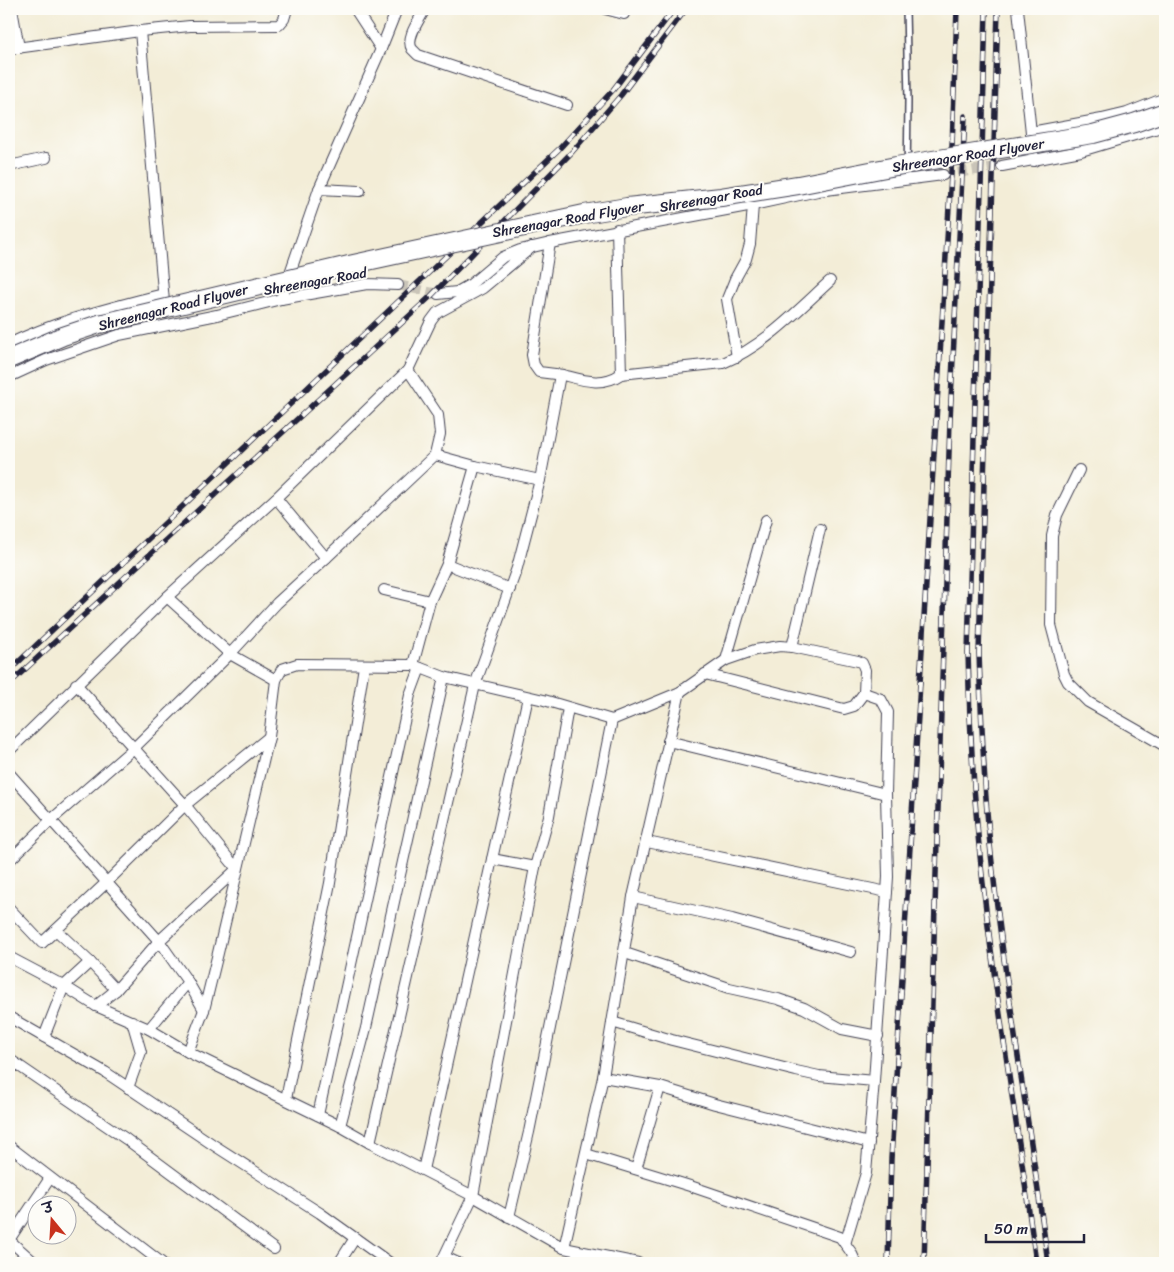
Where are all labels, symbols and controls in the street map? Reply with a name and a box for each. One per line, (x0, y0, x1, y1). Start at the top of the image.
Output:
street label: Shreenagar Road Flyover (890, 131, 1047, 180)
street label: Shreenagar Road (658, 177, 766, 220)
street label: Shreenagar Road Flyover (490, 194, 647, 245)
street label: Shreenagar Road (262, 260, 370, 303)
street label: Shreenagar Road Flyover (96, 276, 252, 338)
north arrow (28, 1194, 78, 1244)
text: उ (38, 1194, 58, 1222)
scale bar (986, 1212, 1084, 1244)
text: 50 m (994, 1216, 1029, 1242)

